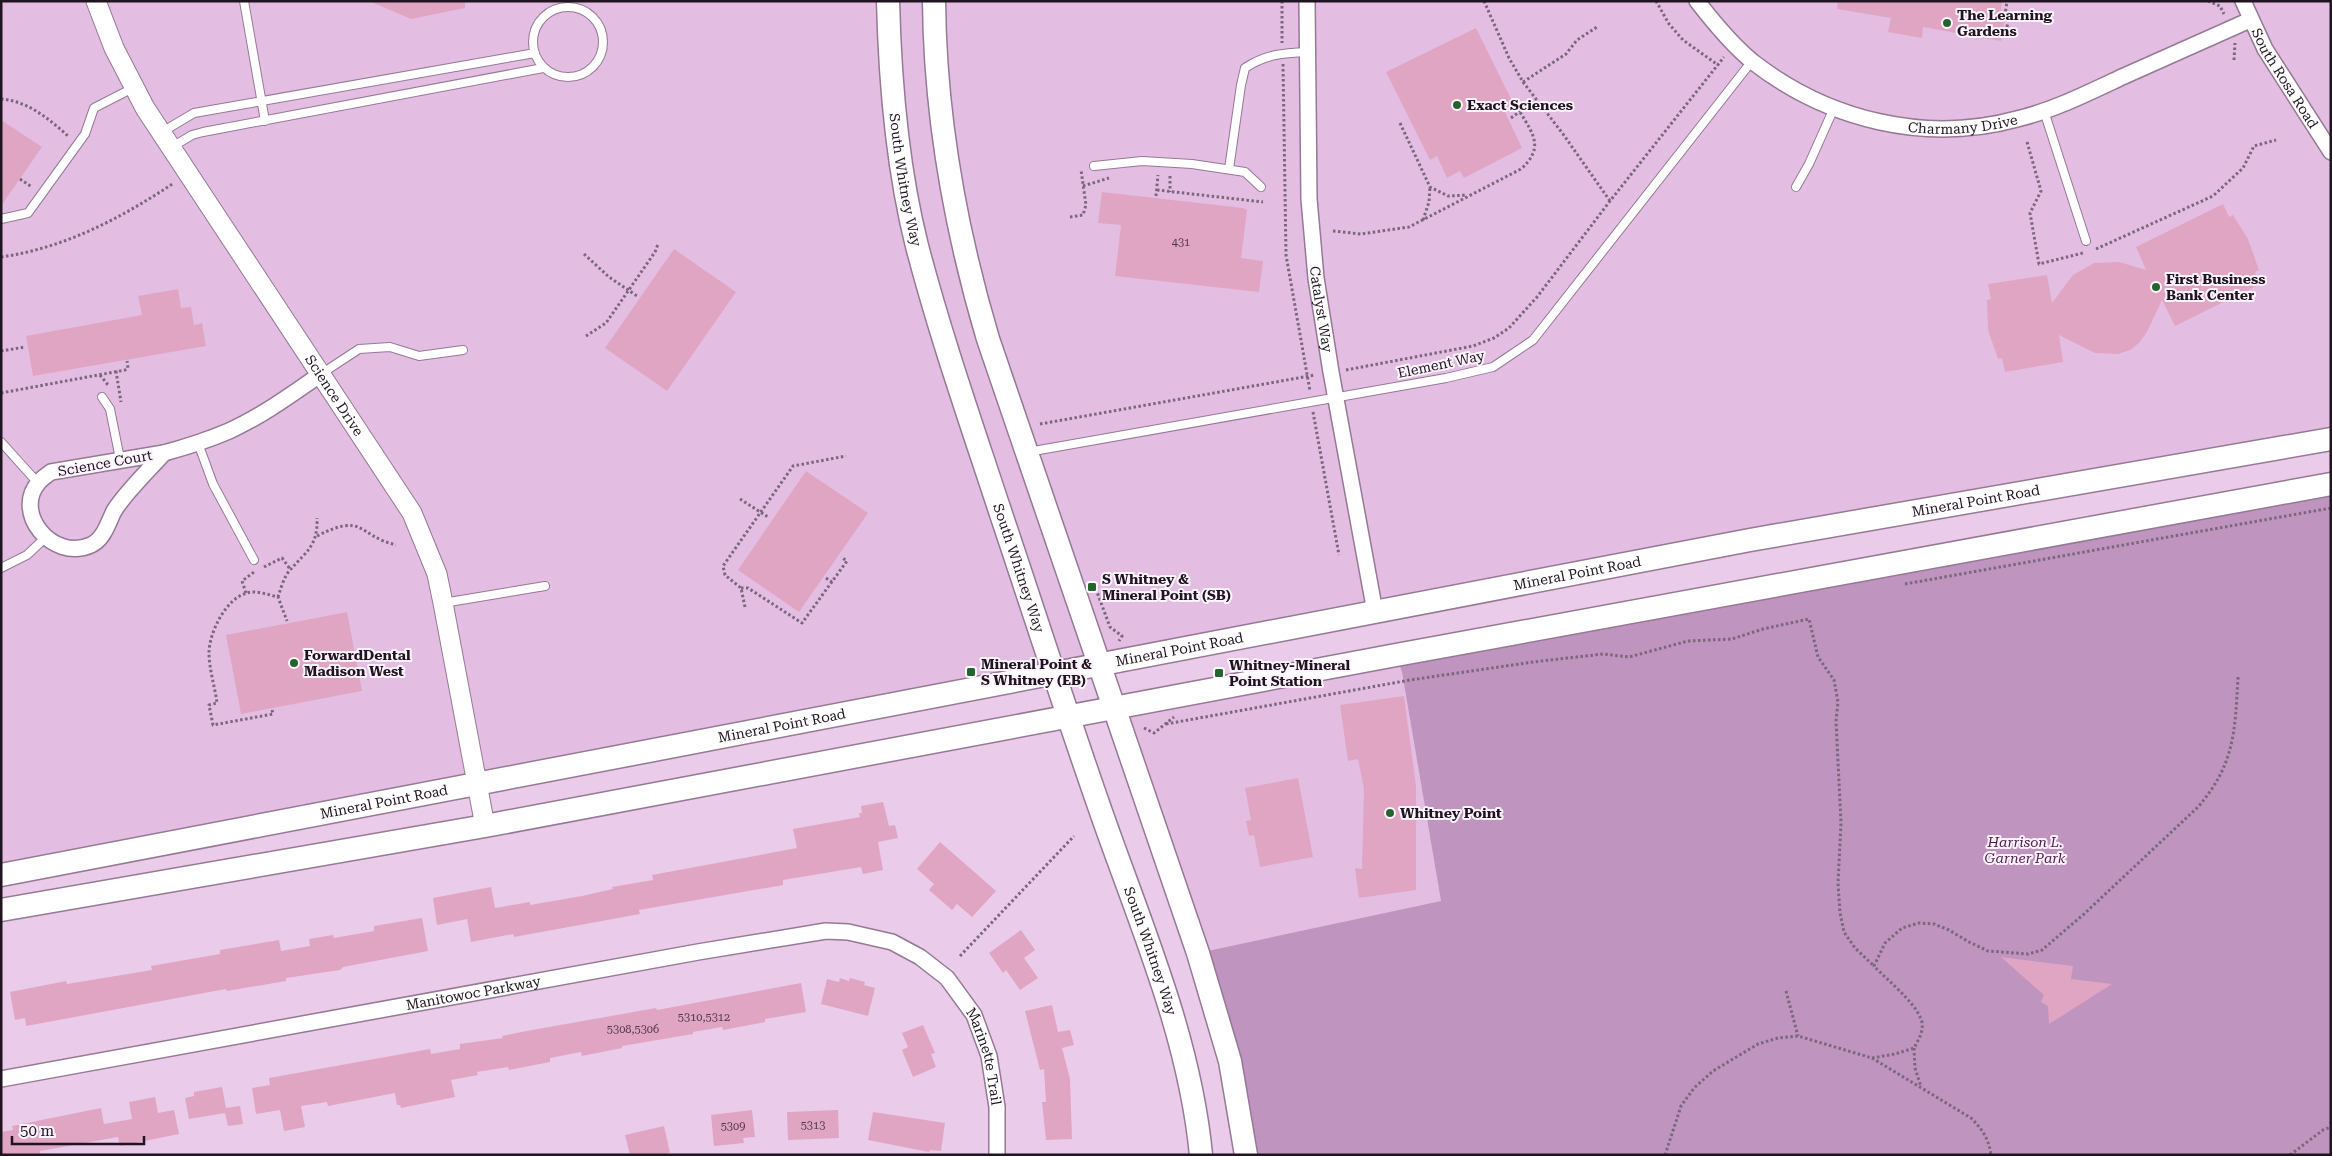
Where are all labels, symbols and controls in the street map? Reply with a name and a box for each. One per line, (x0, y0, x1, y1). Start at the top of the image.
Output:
place label: The Learning Gardens (1957, 7, 2053, 39)
marker: The Learning Gardens (1941, 17, 1953, 29)
street label: South Rosa Road (2249, 26, 2322, 131)
place label: Exact Sciences (1467, 97, 1573, 113)
marker: Exact Sciences (1451, 99, 1463, 111)
street label: Charmany Drive (1907, 111, 2019, 137)
street label: South Whitney Way (887, 113, 925, 249)
house number: 431 (1172, 236, 1190, 249)
street label: Catalyst Way (1307, 265, 1336, 354)
place label: First Business Bank Center (2166, 271, 2265, 303)
marker: First Business Bank Center (2150, 281, 2162, 293)
street label: Element Way (1396, 347, 1487, 381)
street label: Science Drive (302, 352, 367, 439)
street label: Science Court (57, 447, 153, 479)
street label: Mineral Point Road (1911, 482, 2041, 520)
street label: South Whitney Way (990, 501, 1048, 635)
street label: Mineral Point Road (1512, 553, 1643, 593)
place label: S Whitney & Mineral Point (SB) (1102, 571, 1231, 603)
marker: S Whitney & Mineral Point (SB) (1086, 581, 1098, 593)
street label: Mineral Point Road (1114, 629, 1245, 669)
place label: ForwardDental Madison West (304, 647, 411, 679)
place label: Mineral Point & S Whitney (EB) (981, 656, 1092, 688)
marker: ForwardDental Madison West (288, 657, 300, 669)
place label: Whitney-Mineral Point Station (1229, 657, 1351, 689)
marker: Mineral Point & S Whitney (EB) (965, 666, 977, 678)
marker: Whitney-Mineral Point Station (1213, 667, 1225, 679)
street label: Mineral Point Road (717, 705, 847, 745)
street label: Mineral Point Road (319, 782, 449, 822)
place label: Whitney Point (1400, 805, 1502, 821)
marker: Whitney Point (1384, 807, 1396, 819)
park label: Harrison L. Garner Park (1985, 834, 2066, 866)
street label: South Whitney Way (1121, 885, 1180, 1018)
street label: Manitowoc Parkway (405, 973, 543, 1013)
street label: Marinette Trail (963, 1004, 1005, 1107)
house number: 5310,5312 (678, 1011, 730, 1024)
house number: 5308,5306 (607, 1023, 659, 1036)
scale bar (12, 1114, 145, 1146)
house number: 5313 (801, 1119, 825, 1132)
house number: 5309 (721, 1120, 745, 1133)
text: 50 m (20, 1122, 55, 1140)

